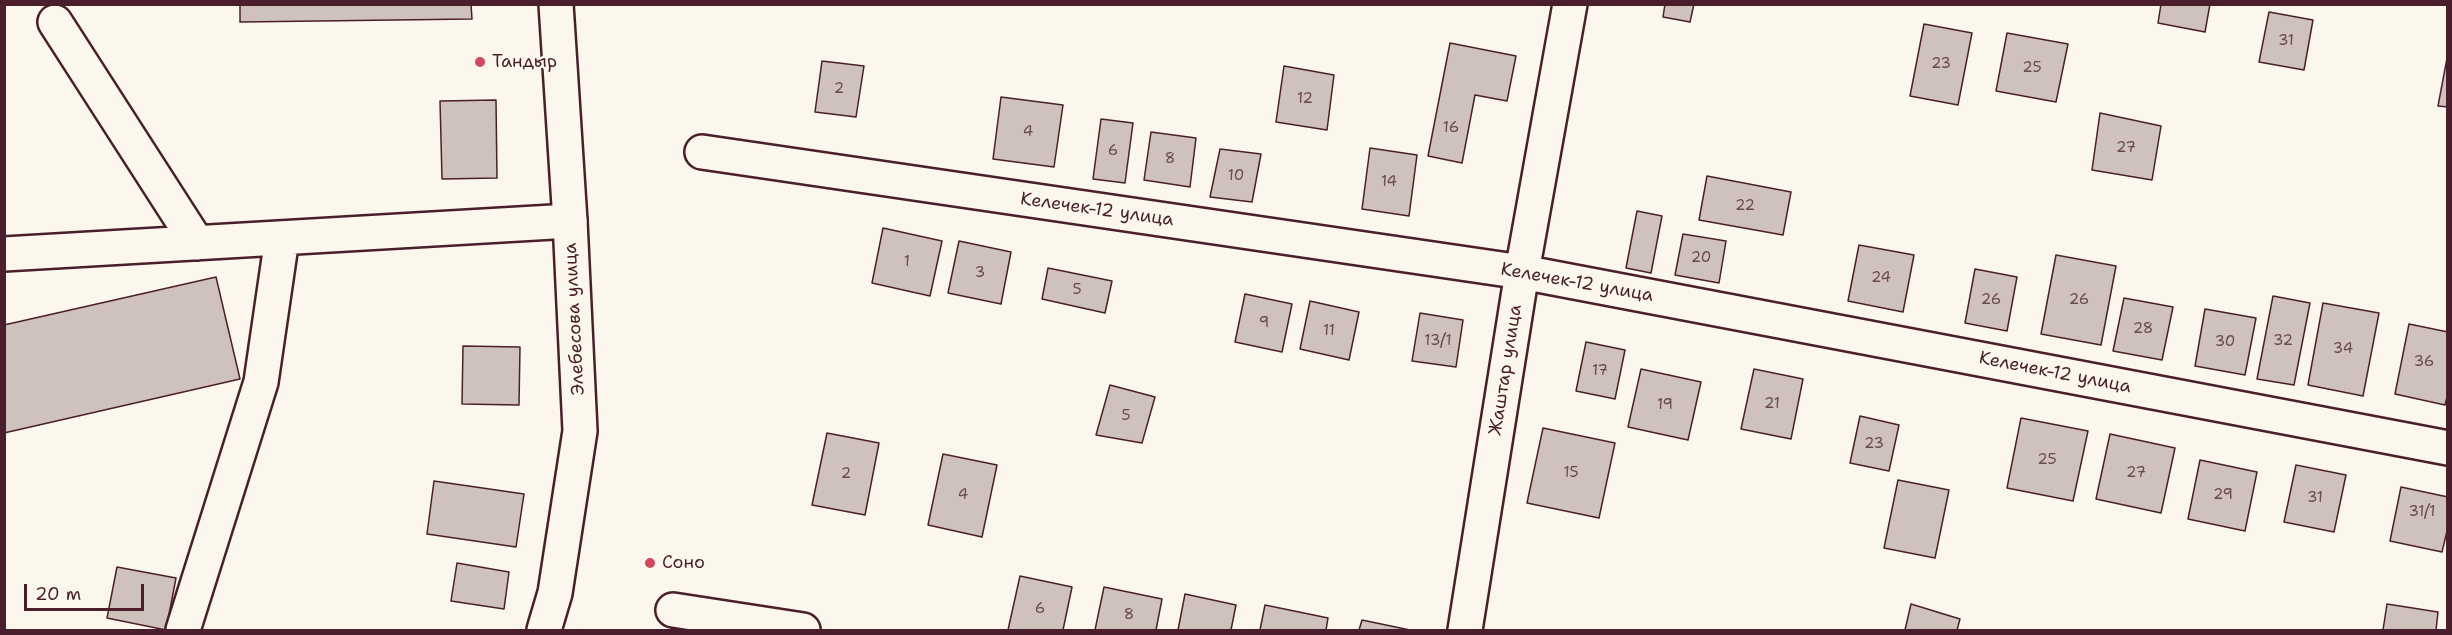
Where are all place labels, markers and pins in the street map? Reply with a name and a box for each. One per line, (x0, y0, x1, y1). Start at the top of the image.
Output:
place label: Тандыр (492, 51, 557, 73)
marker: Тандыр (473, 55, 487, 69)
place label: Соно (662, 552, 705, 574)
marker: Соно (643, 556, 657, 570)

